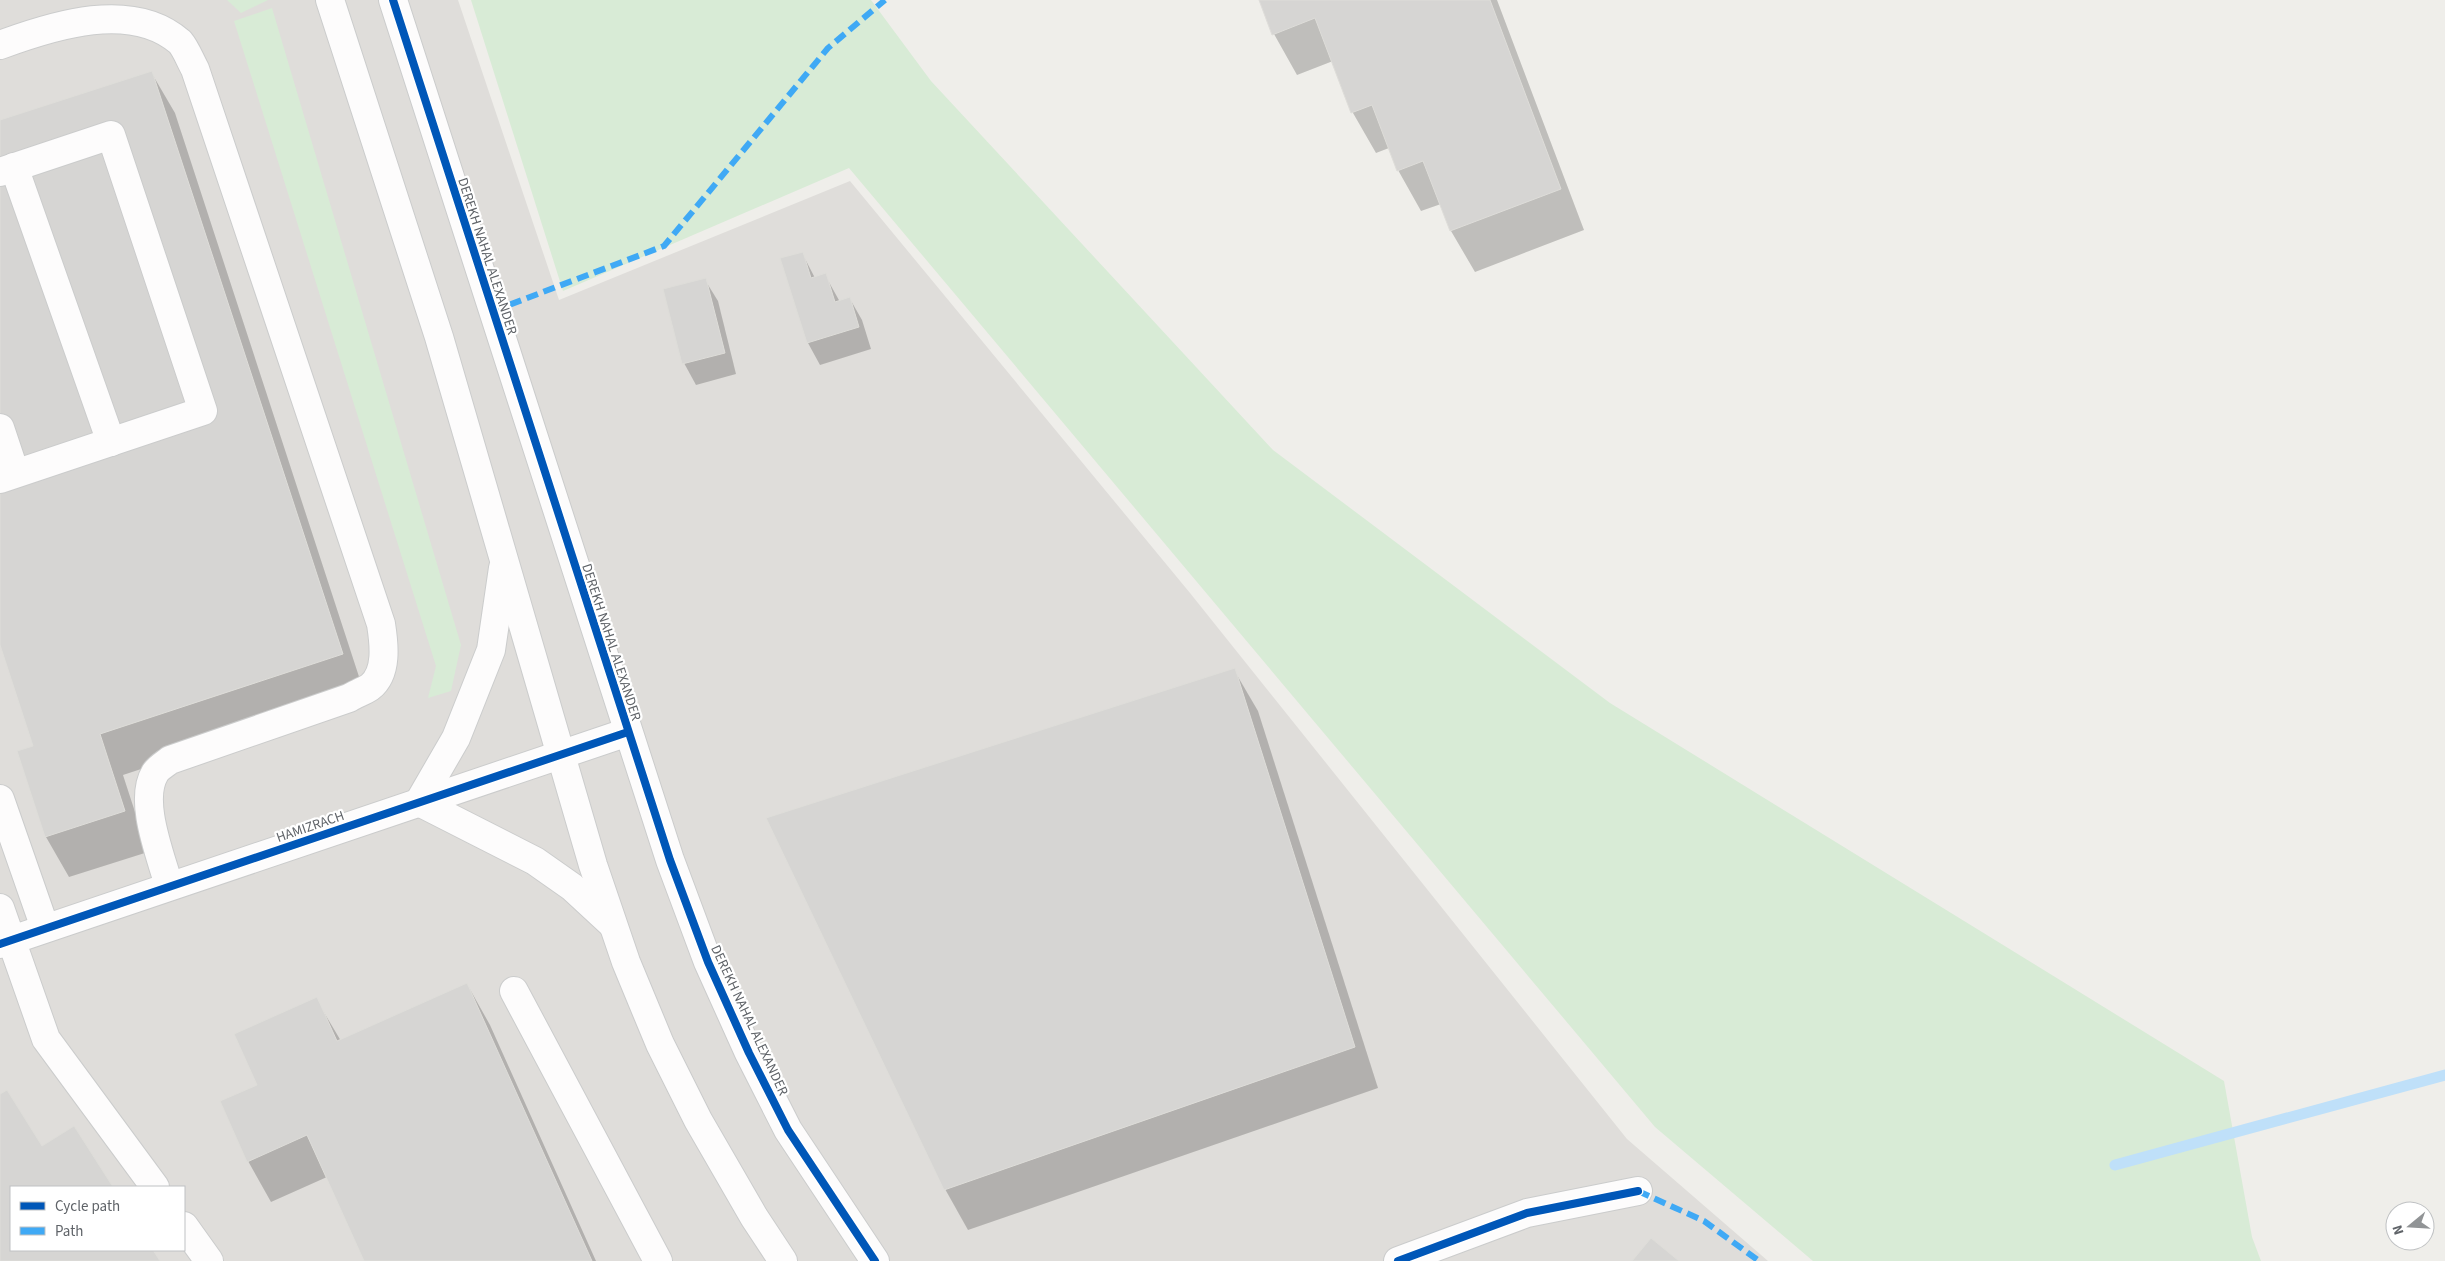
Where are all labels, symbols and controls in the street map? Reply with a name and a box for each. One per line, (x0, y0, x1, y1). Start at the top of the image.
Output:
street label: DEREKH NAHAL ALEXANDER (452, 175, 522, 337)
street label: DEREKH NAHAL ALEXANDER (576, 561, 646, 723)
street label: HAMIZRACH (274, 806, 347, 848)
street label: DEREKH NAHAL ALEXANDER (705, 942, 793, 1099)
legend (10, 1186, 185, 1251)
text: Cycle path (55, 1196, 120, 1217)
north arrow (2385, 1201, 2435, 1251)
text: Path (55, 1221, 83, 1242)
text: N (2388, 1222, 2410, 1237)

